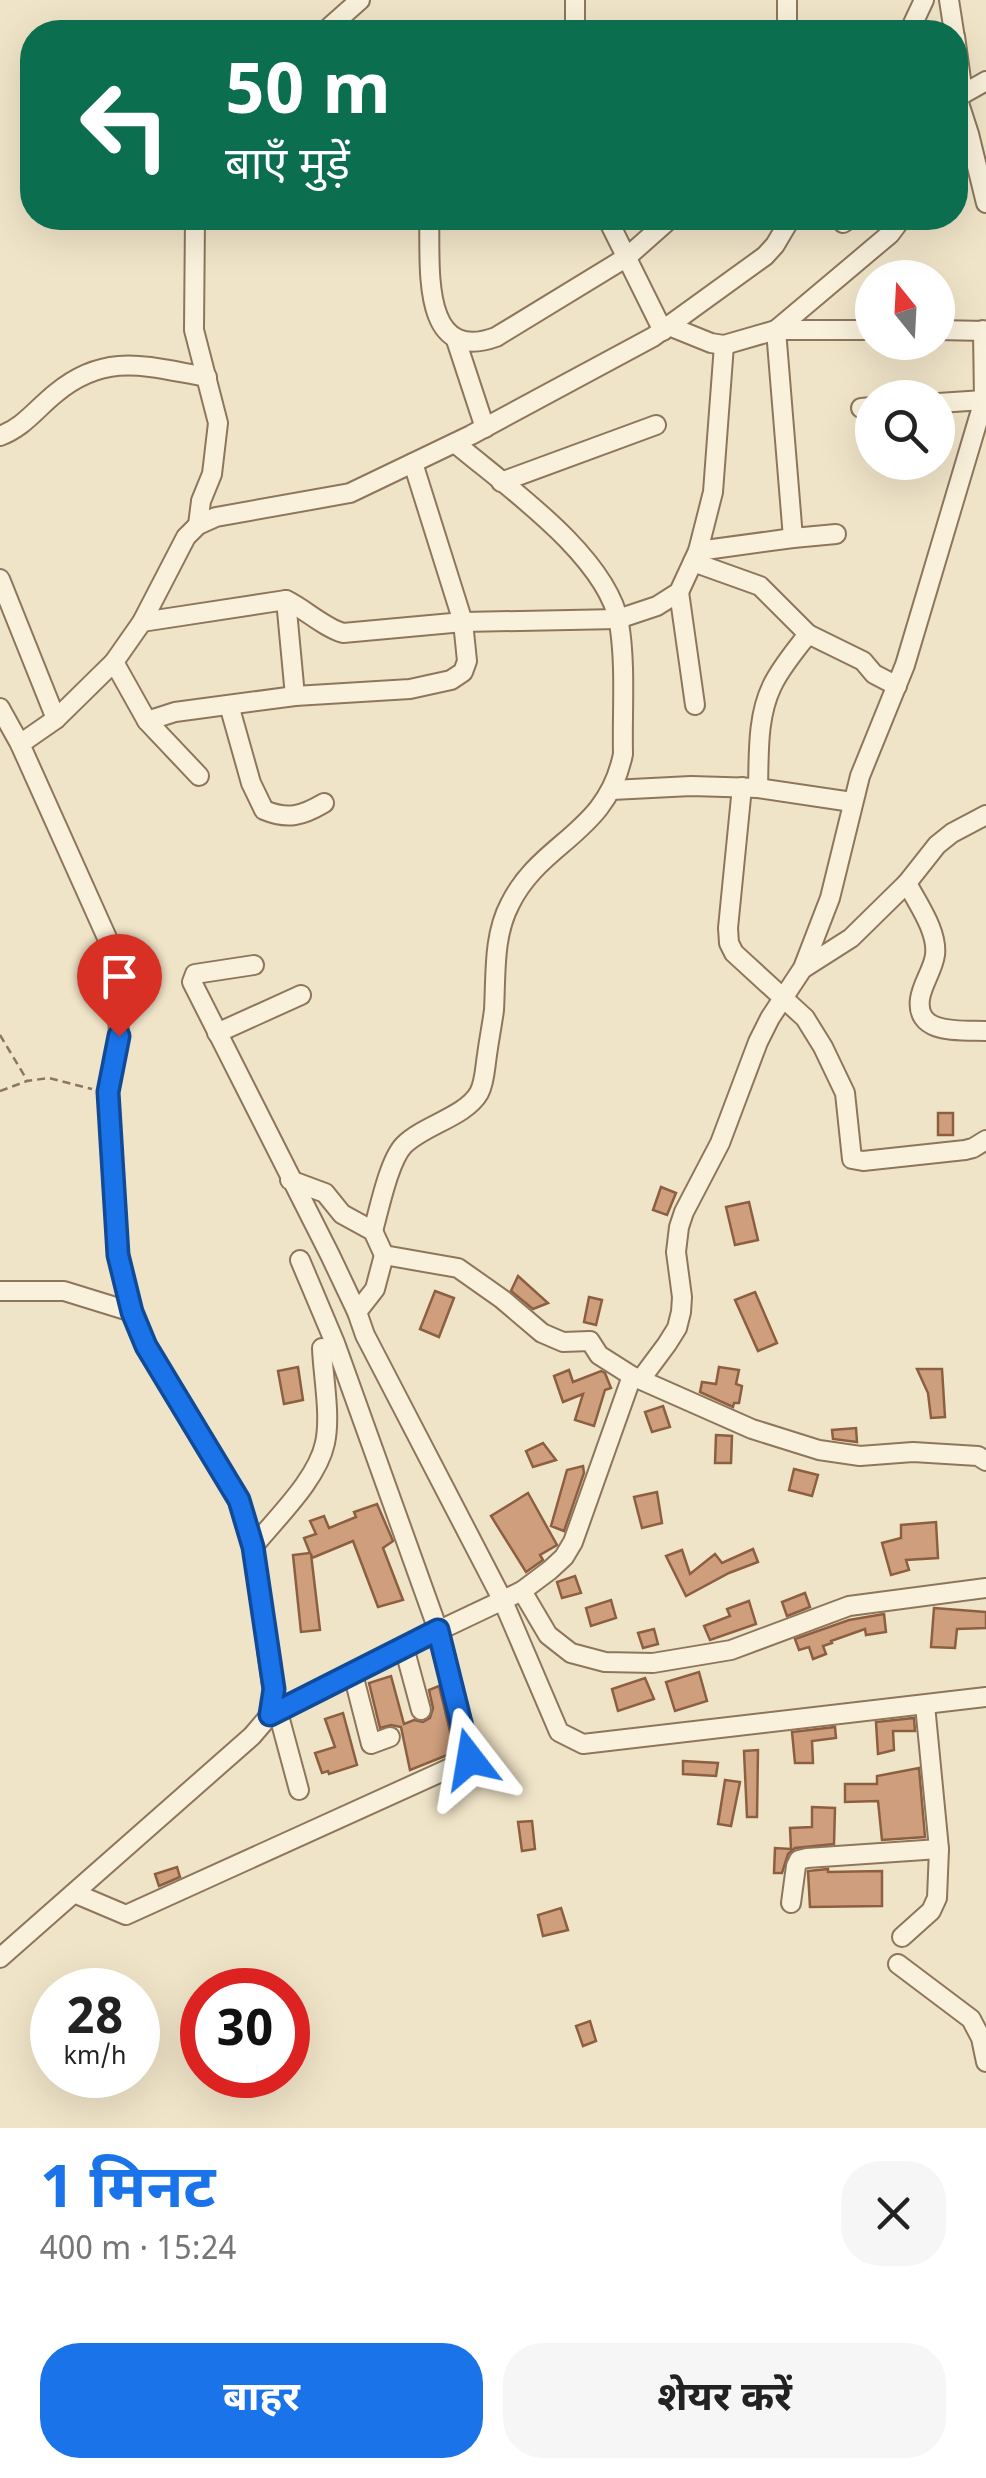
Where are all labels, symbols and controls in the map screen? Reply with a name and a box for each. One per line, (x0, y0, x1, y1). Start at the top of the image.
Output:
text: 50 m (225, 50, 391, 142)
icon: left (60, 60, 190, 190)
text: बाएँ मुड़ें (225, 139, 350, 197)
north arrow (855, 260, 955, 360)
map controls (855, 260, 955, 480)
button: search (855, 380, 955, 480)
pin (77, 934, 162, 1037)
icon: arrive (92, 949, 147, 1004)
position arrow (418, 1707, 522, 1811)
speed limit sign: 30 (180, 1968, 310, 2098)
text: 28 (67, 1988, 123, 2053)
text: km/h (64, 2042, 126, 2074)
text: 1 मिनट (40, 2153, 216, 2231)
button: close (841, 2161, 946, 2266)
text: 400 m · 15:24 (40, 2230, 236, 2272)
button: बाहर (40, 2343, 483, 2458)
button: शेयर करें (503, 2343, 946, 2458)

